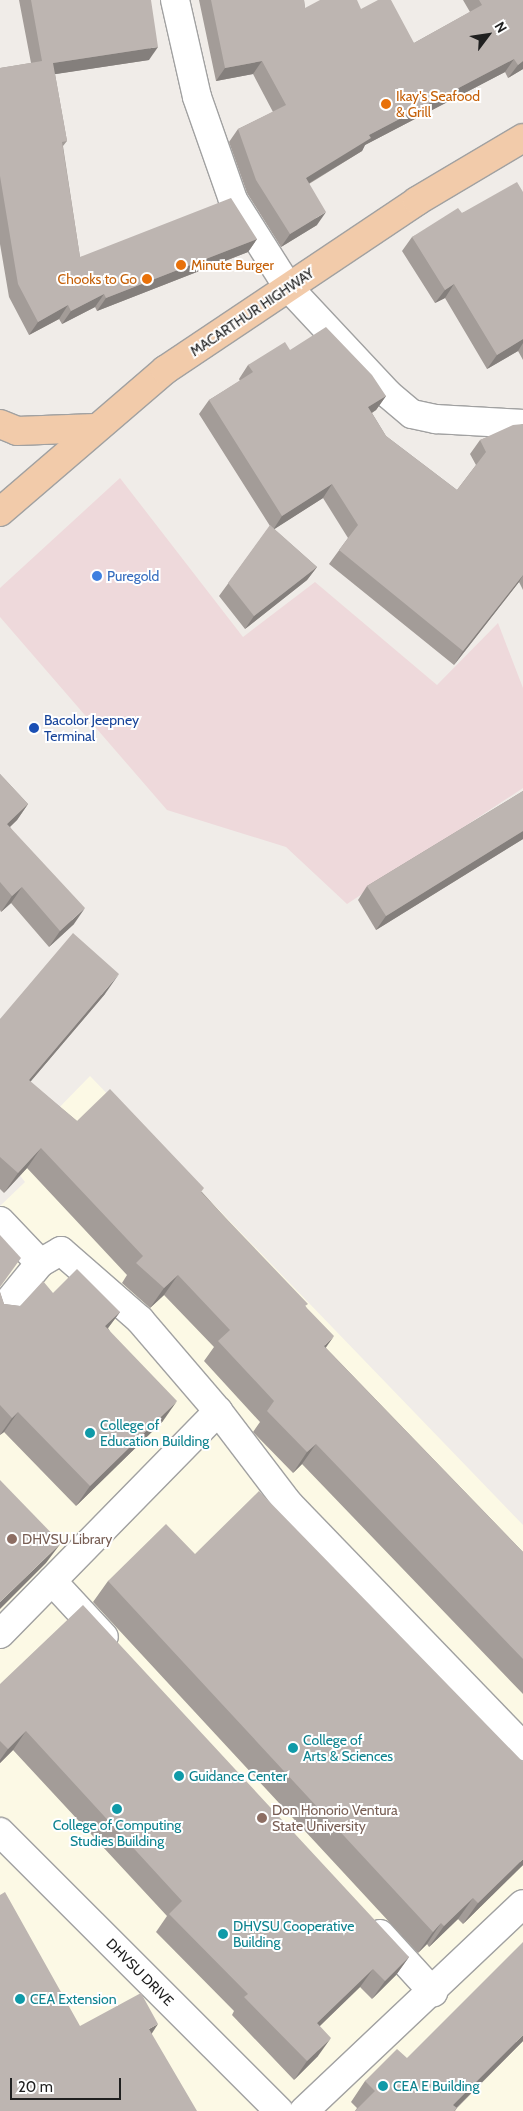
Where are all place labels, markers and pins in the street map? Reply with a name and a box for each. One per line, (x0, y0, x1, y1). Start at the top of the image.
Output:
place label: Ikay's Seafood & Grill (396, 88, 480, 120)
marker: Ikay's Seafood & Grill (380, 98, 392, 110)
place label: Minute Burger (191, 257, 274, 273)
marker: Minute Burger (175, 259, 187, 271)
place label: Chooks to Go (58, 271, 137, 287)
marker: Chooks to Go (141, 273, 153, 285)
place label: Puregold (107, 568, 159, 584)
marker: Puregold (91, 570, 103, 582)
place label: Bacolor Jeepney Terminal (44, 712, 139, 744)
marker: Bacolor Jeepney Terminal (28, 722, 40, 734)
place label: College of Education Building (100, 1417, 209, 1450)
marker: College of Education Building (84, 1427, 96, 1439)
place label: DHVSU Library (22, 1531, 112, 1547)
marker: DHVSU Library (6, 1533, 18, 1545)
place label: College of Arts & Sciences (303, 1732, 393, 1764)
marker: College of Arts & Sciences (287, 1742, 299, 1754)
place label: Guidance Center (189, 1768, 287, 1784)
marker: Guidance Center (173, 1770, 185, 1782)
place label: Don Honorio Ventura State University (272, 1802, 398, 1834)
marker: College of Computing Studies Building (111, 1803, 123, 1815)
marker: Don Honorio Ventura State University (256, 1812, 268, 1824)
place label: College of Computing Studies Building (53, 1817, 181, 1850)
place label: DHVSU Cooperative Building (233, 1918, 354, 1950)
marker: DHVSU Cooperative Building (217, 1928, 229, 1940)
place label: CEA Extension (30, 1991, 116, 2007)
marker: CEA Extension (14, 1993, 26, 2005)
place label: CEA E Building (393, 2078, 479, 2094)
marker: CEA E Building (377, 2080, 389, 2092)

